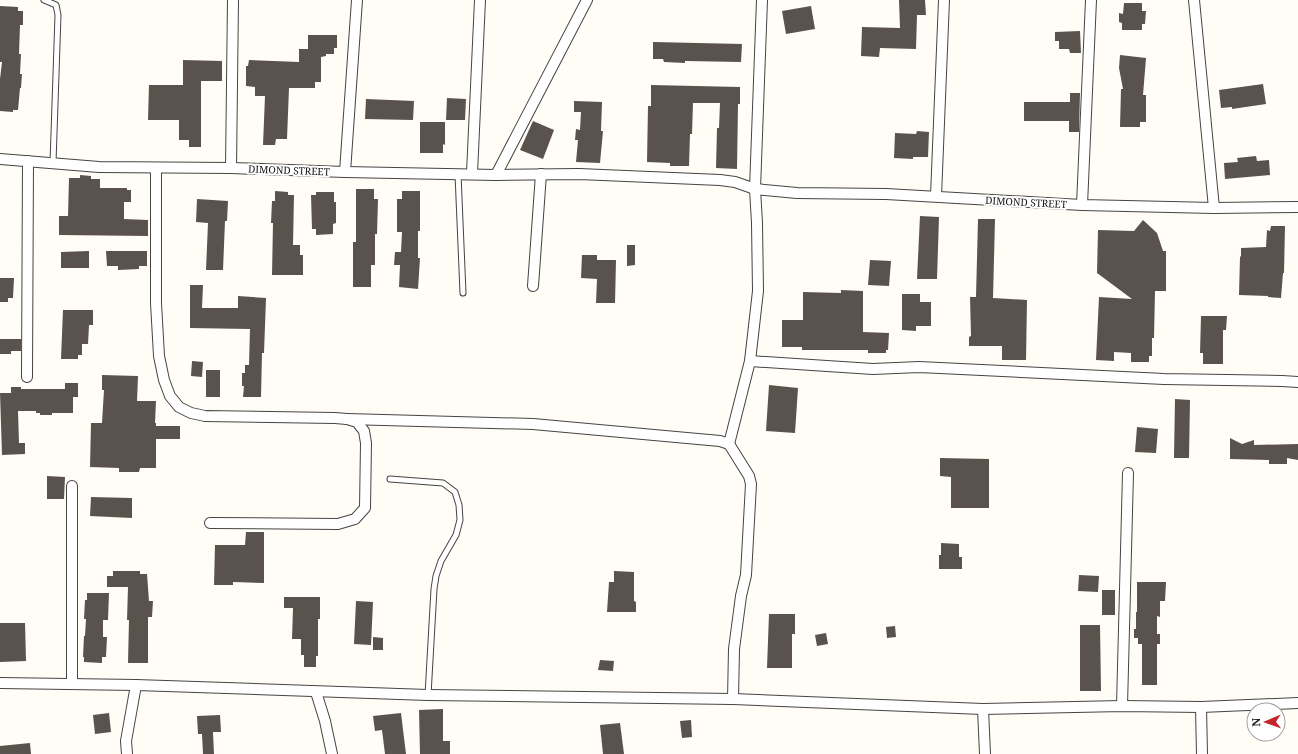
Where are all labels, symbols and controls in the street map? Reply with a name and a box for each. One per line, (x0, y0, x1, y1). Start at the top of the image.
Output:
street label: DIMOND STREET (248, 162, 330, 178)
street label: DIMOND STREET (985, 193, 1067, 211)
north arrow (1246, 702, 1286, 742)
text: N (1248, 717, 1263, 727)

